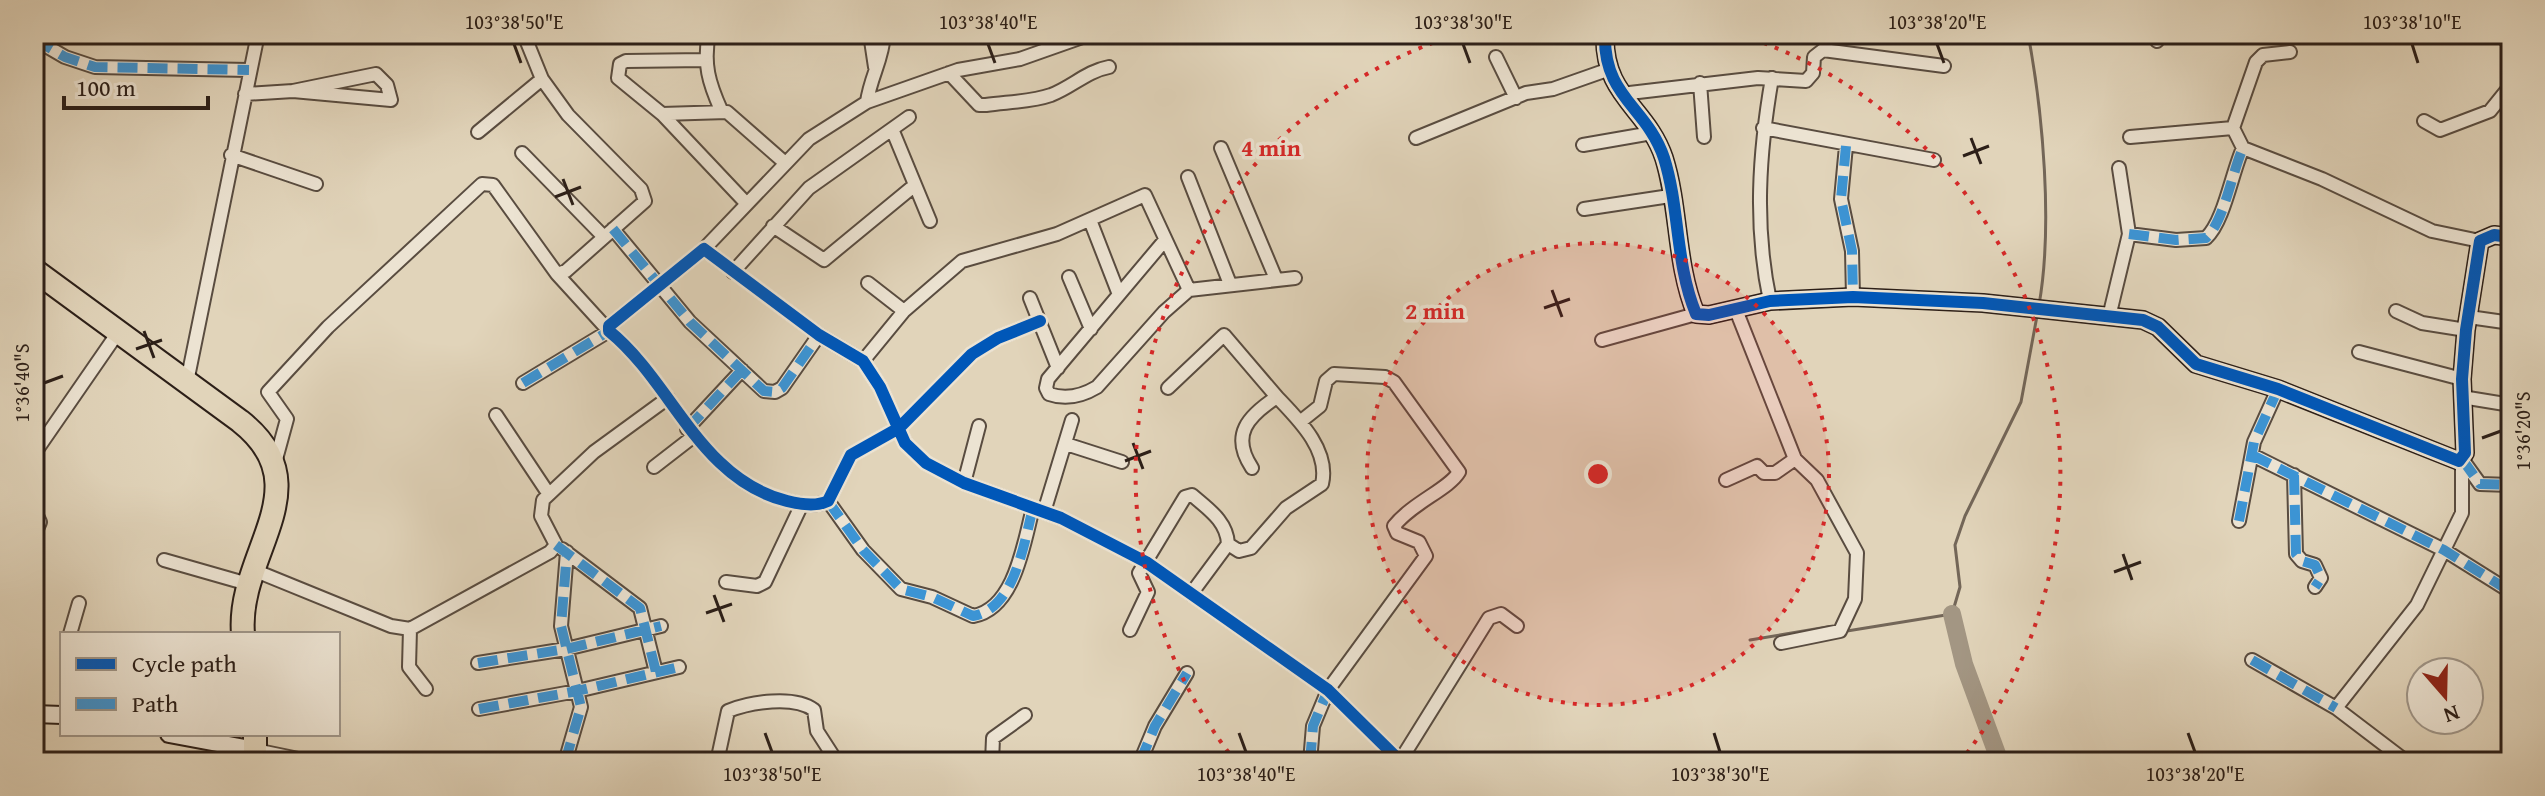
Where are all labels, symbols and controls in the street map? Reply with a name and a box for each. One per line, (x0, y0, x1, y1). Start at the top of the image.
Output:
text: 103°38'50"E (465, 7, 563, 36)
text: 103°38'40"E (939, 7, 1037, 36)
text: 103°38'30"E (1414, 7, 1512, 36)
text: 103°38'20"E (1888, 7, 1986, 36)
text: 103°38'10"E (2363, 7, 2461, 36)
scale bar (64, 60, 208, 110)
text: 100 m (76, 70, 136, 105)
text: 4 min (1241, 130, 1301, 165)
text: 2 min (1405, 293, 1465, 328)
text: 1°36'40"S (7, 343, 36, 423)
text: 1°36'20"S (2508, 391, 2537, 471)
centre of rings (1584, 460, 1612, 488)
legend (60, 632, 340, 736)
text: Cycle path (132, 646, 237, 681)
north arrow (2405, 656, 2485, 736)
text: Path (132, 686, 179, 721)
text: N (2439, 697, 2464, 732)
text: 103°38'50"E (723, 759, 821, 788)
text: 103°38'40"E (1197, 759, 1295, 788)
text: 103°38'30"E (1671, 759, 1769, 788)
text: 103°38'20"E (2146, 759, 2244, 788)

